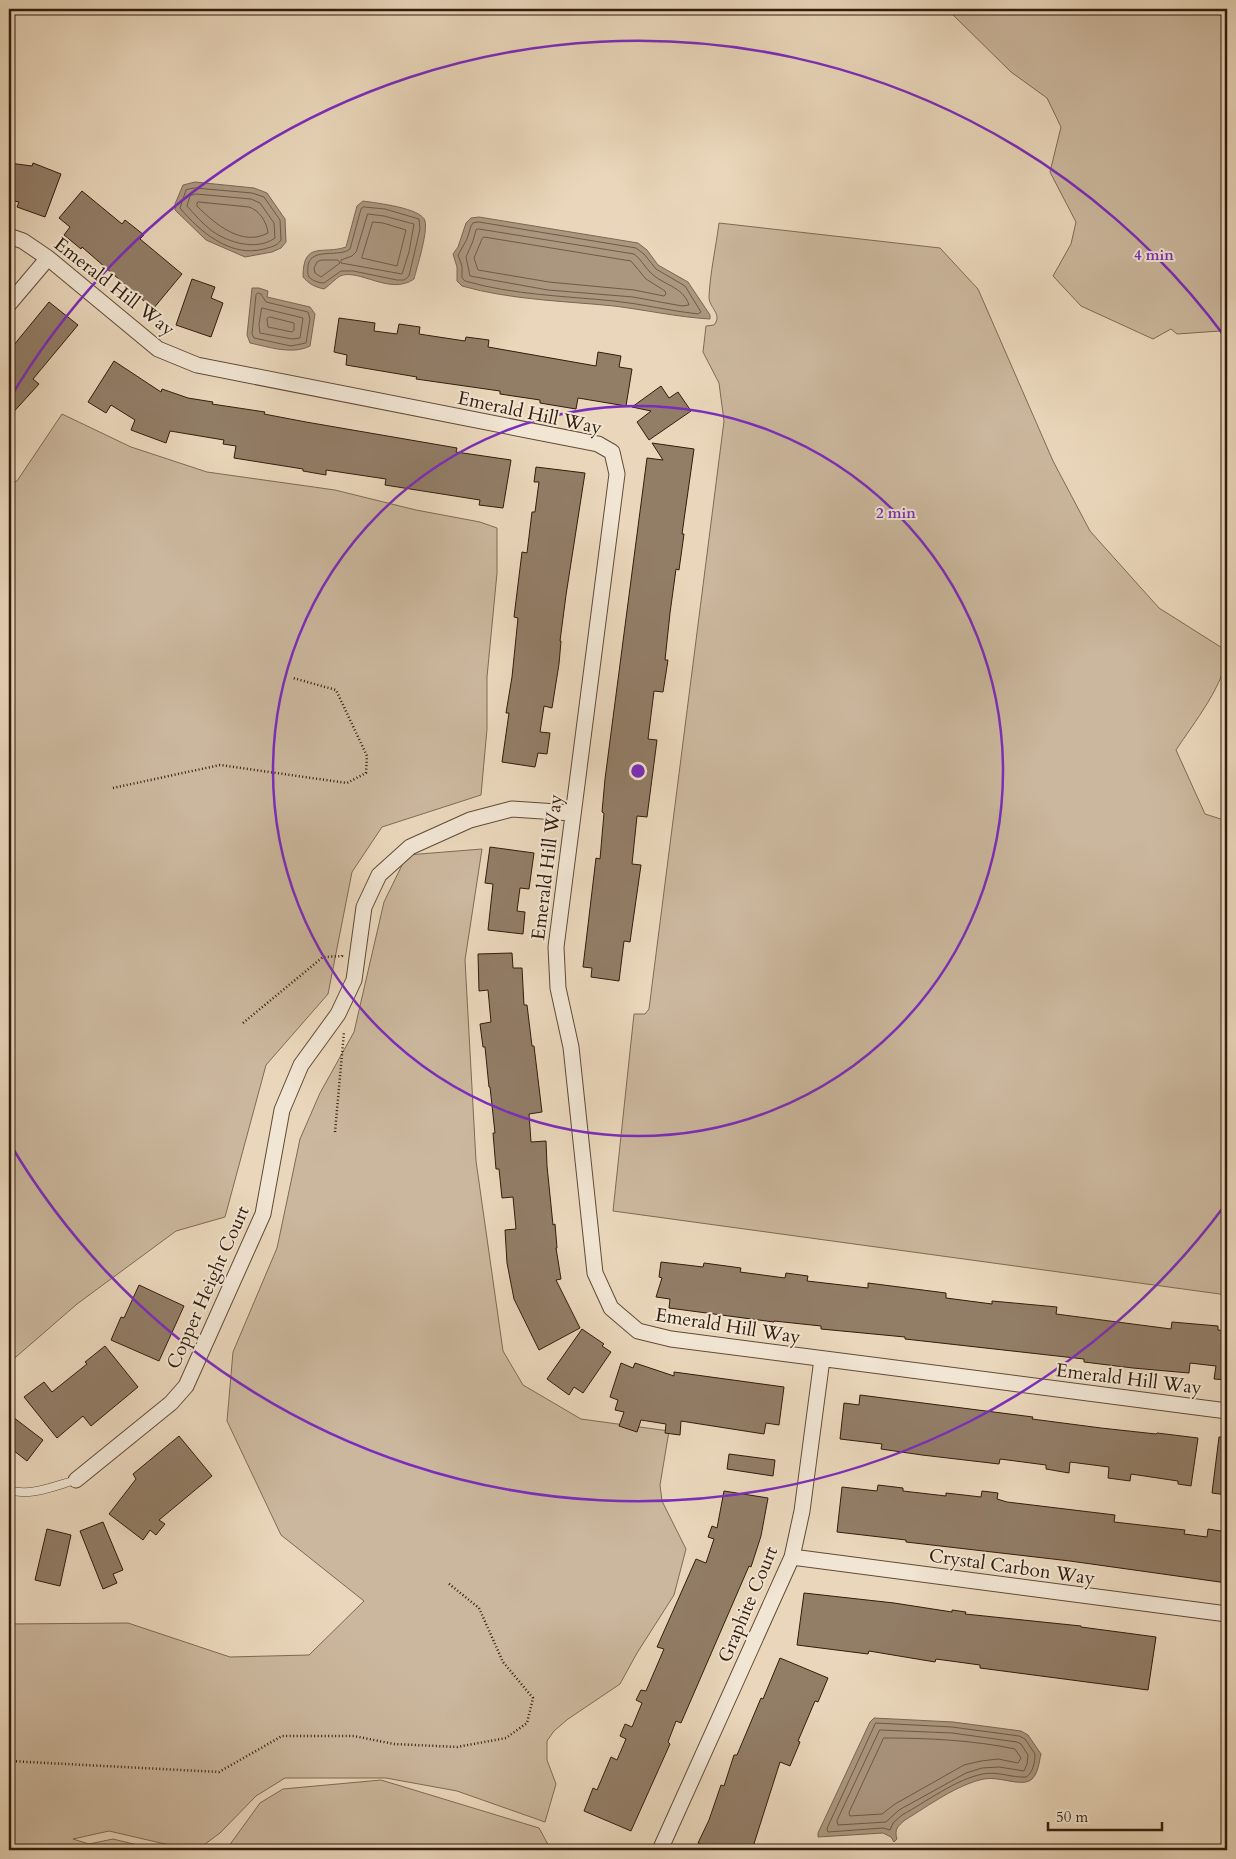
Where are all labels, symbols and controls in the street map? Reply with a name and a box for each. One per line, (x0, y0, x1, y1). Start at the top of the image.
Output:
street label: Emerald Hill Way (49, 231, 180, 342)
text: 4 min (1134, 245, 1174, 265)
street label: Emerald Hill Way (455, 385, 604, 441)
text: 2 min (876, 503, 916, 523)
centre of rings (629, 762, 647, 780)
street label: Emerald Hill Way (525, 793, 569, 942)
street label: Copper Height Court (160, 1202, 256, 1373)
street label: Emerald Hill Way (653, 1302, 802, 1350)
street label: Emerald Hill Way (1054, 1357, 1203, 1401)
street label: Graphite Court (712, 1542, 784, 1667)
street label: Crystal Carbon Way (927, 1542, 1096, 1592)
scale bar (1048, 1799, 1162, 1831)
text: 50 m (1056, 1807, 1088, 1827)

